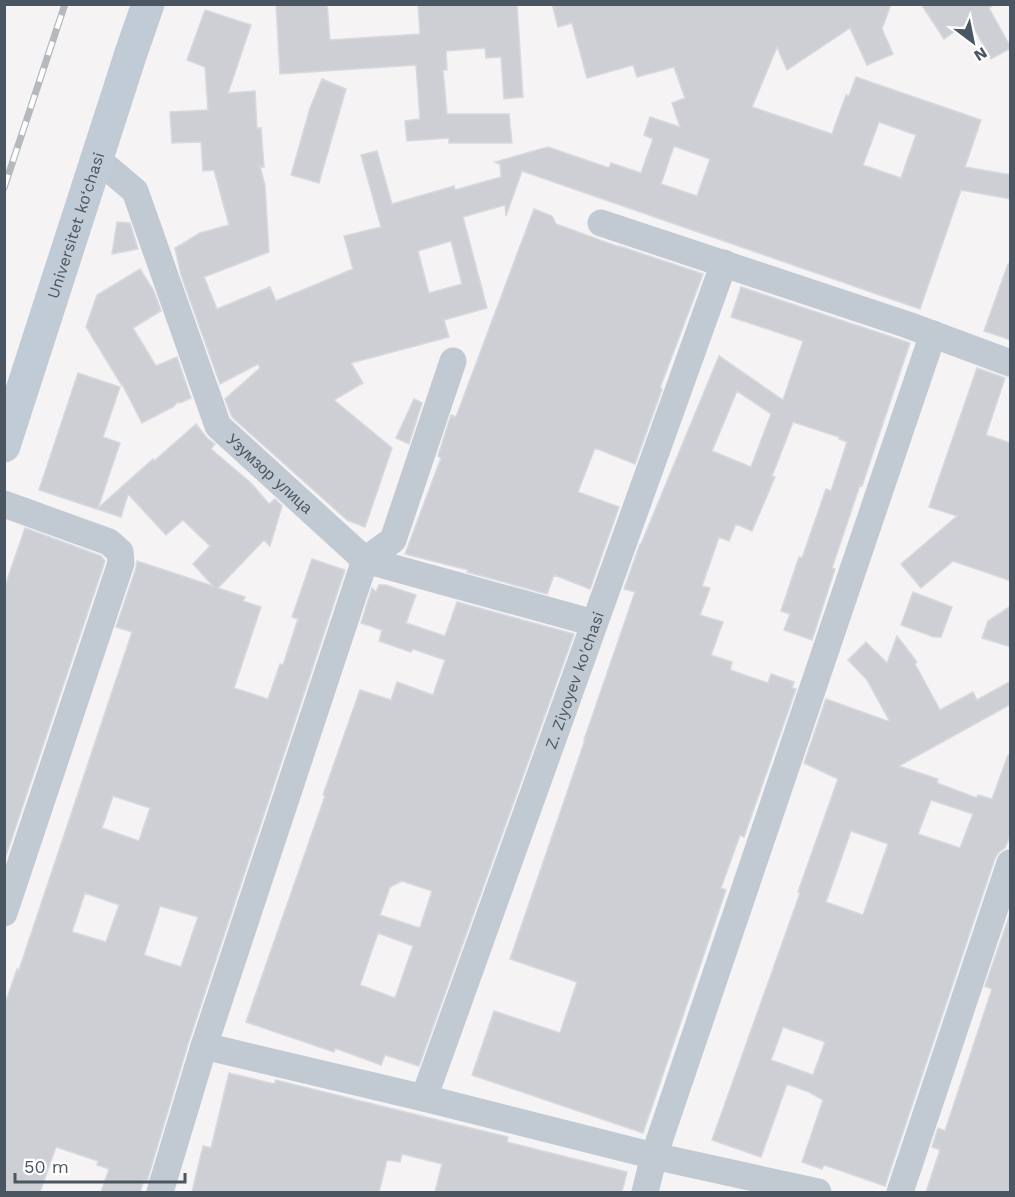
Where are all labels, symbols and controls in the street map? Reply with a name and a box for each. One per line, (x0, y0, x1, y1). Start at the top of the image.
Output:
north arrow (943, 12, 1003, 72)
text: N (971, 43, 991, 65)
street label: Universitet kо‘chasi (43, 150, 108, 301)
street label: Узумзор улица (223, 430, 316, 518)
street label: Z. Ziyoyev ko'chasi (541, 609, 608, 752)
scale bar (15, 1146, 184, 1184)
text: 50 m (24, 1156, 69, 1177)

